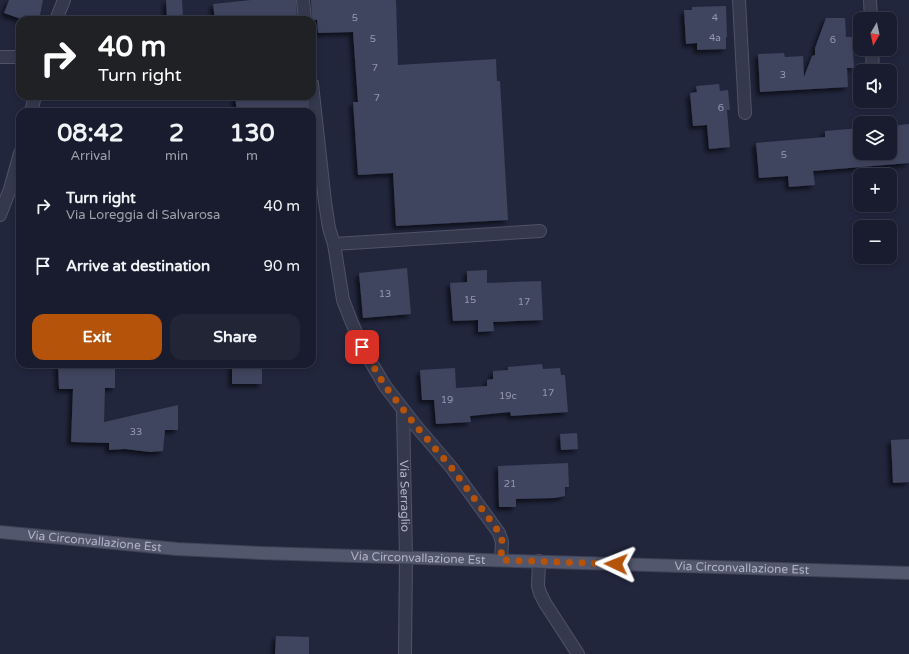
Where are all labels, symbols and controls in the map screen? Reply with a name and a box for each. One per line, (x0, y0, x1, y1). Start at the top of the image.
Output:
house number: 5 (352, 12, 358, 24)
house number: 4 (712, 12, 718, 24)
north arrow (853, 12, 897, 56)
map controls (853, 12, 897, 264)
text: 40 m (98, 30, 166, 64)
icon: right (32, 32, 84, 84)
house number: 4a (709, 32, 721, 44)
house number: 5 (370, 33, 376, 45)
house number: 6 (830, 34, 836, 46)
house number: 7 (372, 62, 378, 74)
text: Turn right (98, 64, 182, 86)
button: sound (853, 64, 897, 108)
house number: 3 (780, 69, 786, 81)
house number: 7 (374, 92, 380, 104)
house number: 6 (718, 102, 724, 114)
button: layers (853, 116, 897, 160)
text: 08:42 (57, 119, 124, 148)
text: 2 (169, 119, 184, 148)
text: 130 (229, 119, 275, 148)
text: Arrival (70, 148, 111, 164)
text: min (165, 148, 188, 164)
text: m (246, 148, 258, 164)
house number: 5 (781, 149, 787, 161)
button: + (853, 168, 897, 212)
text: Turn right (66, 189, 136, 207)
icon: right (32, 195, 54, 217)
text: 40 m (263, 197, 300, 215)
text: Via Loreggia di Salvarosa (66, 207, 220, 223)
button: − (853, 220, 897, 264)
icon: arrive (32, 255, 54, 277)
text: Arrive at destination (66, 257, 210, 275)
text: 90 m (263, 257, 300, 275)
house number: 13 (379, 288, 391, 300)
house number: 15 (464, 294, 476, 306)
house number: 17 (518, 296, 530, 308)
button: Exit (32, 314, 162, 360)
button: Share (170, 314, 300, 360)
pin (345, 330, 379, 364)
icon: arrive (351, 336, 373, 358)
house number: 17 (542, 387, 554, 399)
house number: 19c (499, 390, 517, 402)
house number: 19 (441, 394, 453, 406)
house number: 33 (130, 426, 142, 438)
street label: Via Serraglio (397, 460, 412, 532)
house number: 21 (504, 478, 516, 490)
street label: Via Circonvallazione Est (27, 528, 163, 555)
position arrow (595, 543, 637, 585)
street label: Via Circonvallazione Est (350, 549, 486, 567)
street label: Via Circonvallazione Est (674, 559, 810, 577)

